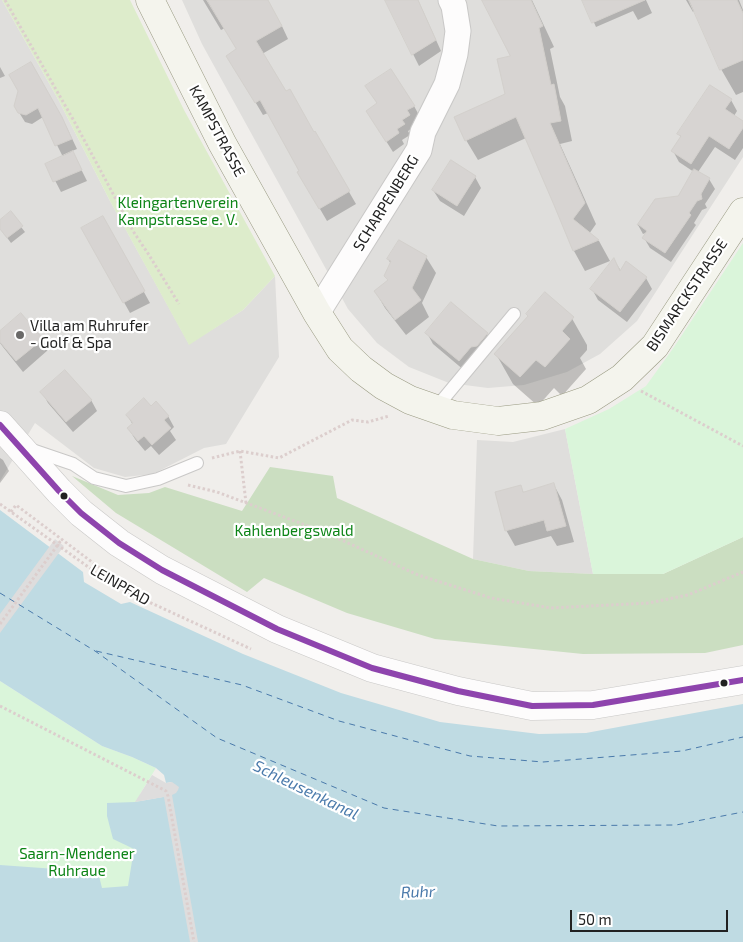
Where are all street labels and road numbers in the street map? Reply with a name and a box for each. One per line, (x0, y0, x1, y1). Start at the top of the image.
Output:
street label: KAMPSTRASSE (185, 82, 249, 180)
street label: SCHARPENBERG (349, 152, 423, 254)
street label: BISMARCKSTRASSE (643, 235, 731, 355)
street label: LEINPFAD (87, 561, 153, 609)

